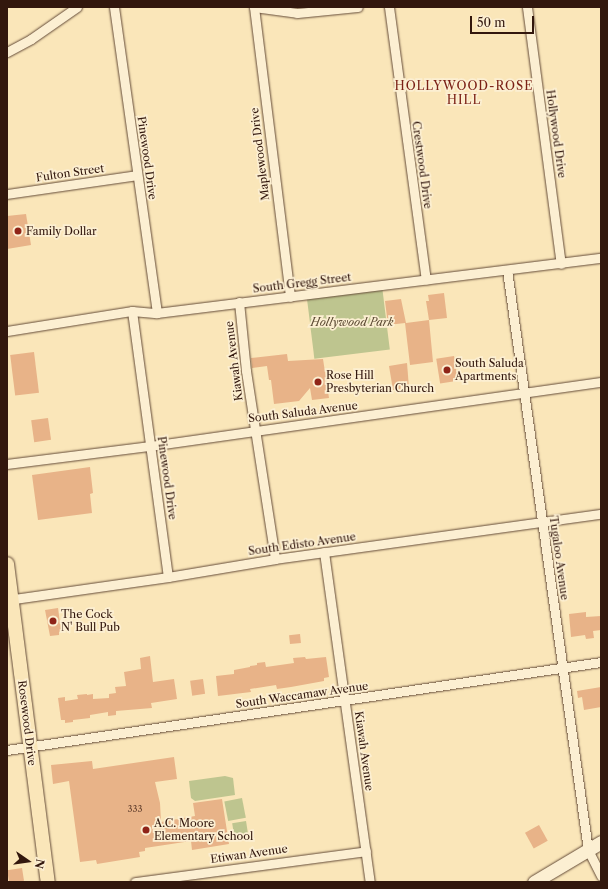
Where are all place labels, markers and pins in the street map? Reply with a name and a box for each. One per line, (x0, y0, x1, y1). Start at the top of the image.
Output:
place label: Family Dollar (26, 224, 97, 238)
marker: Family Dollar (13, 226, 23, 236)
place label: South Saluda Apartments (455, 357, 524, 383)
marker: South Saluda Apartments (442, 365, 452, 375)
place label: Rose Hill Presbyterian Church (326, 369, 434, 395)
marker: Rose Hill Presbyterian Church (313, 377, 323, 387)
place label: The Cock N' Bull Pub (61, 608, 120, 634)
marker: The Cock N' Bull Pub (48, 616, 58, 626)
place label: A.C. Moore Elementary School (154, 817, 254, 843)
marker: A.C. Moore Elementary School (141, 825, 151, 835)

